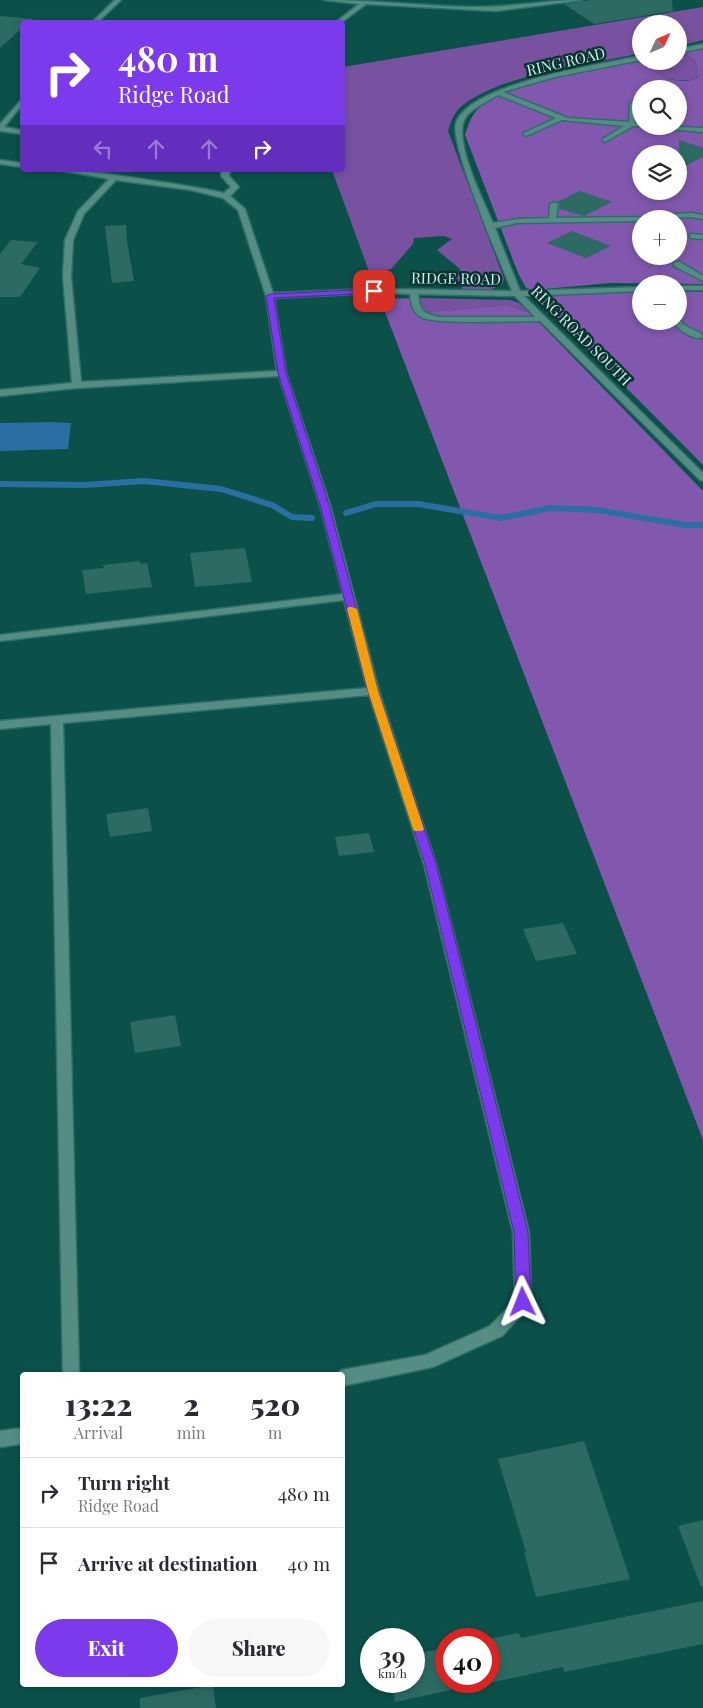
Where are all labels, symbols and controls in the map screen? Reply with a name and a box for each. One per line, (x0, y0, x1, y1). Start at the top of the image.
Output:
north arrow (632, 15, 688, 70)
map controls (632, 15, 687, 330)
text: 480 m (118, 34, 219, 81)
icon: right (35, 40, 100, 105)
street label: RING ROAD (524, 42, 607, 80)
text: Ridge Road (118, 79, 230, 109)
button: search (632, 80, 687, 135)
icon: left (89, 135, 117, 163)
icon: ahead (142, 135, 170, 163)
icon: ahead (195, 135, 223, 163)
icon: right (248, 135, 276, 163)
button: layers (632, 145, 687, 200)
button: + (632, 210, 687, 265)
street label: RIDGE ROAD (411, 267, 501, 289)
pin (353, 270, 395, 312)
button: − (632, 275, 687, 330)
icon: arrive (360, 277, 388, 305)
street label: RING ROAD SOUTH (527, 281, 636, 390)
position arrow (496, 1275, 548, 1327)
text: 13:22 (65, 1384, 132, 1424)
text: 2 (183, 1384, 199, 1424)
text: 520 (250, 1384, 300, 1424)
text: Arrival (74, 1422, 123, 1443)
text: min (177, 1422, 206, 1443)
text: m (268, 1422, 282, 1443)
text: Turn right (78, 1469, 170, 1495)
icon: right (35, 1479, 63, 1507)
text: 480 m (278, 1480, 330, 1506)
text: Ridge Road (78, 1495, 159, 1516)
icon: arrive (35, 1549, 63, 1577)
text: Arrive at destination (78, 1550, 258, 1576)
text: 40 m (288, 1550, 330, 1576)
button: Exit (35, 1619, 178, 1677)
button: Share (188, 1619, 330, 1677)
speed limit sign: 40 (435, 1628, 500, 1693)
text: 39 (379, 1638, 406, 1671)
text: km/h (378, 1665, 407, 1681)

